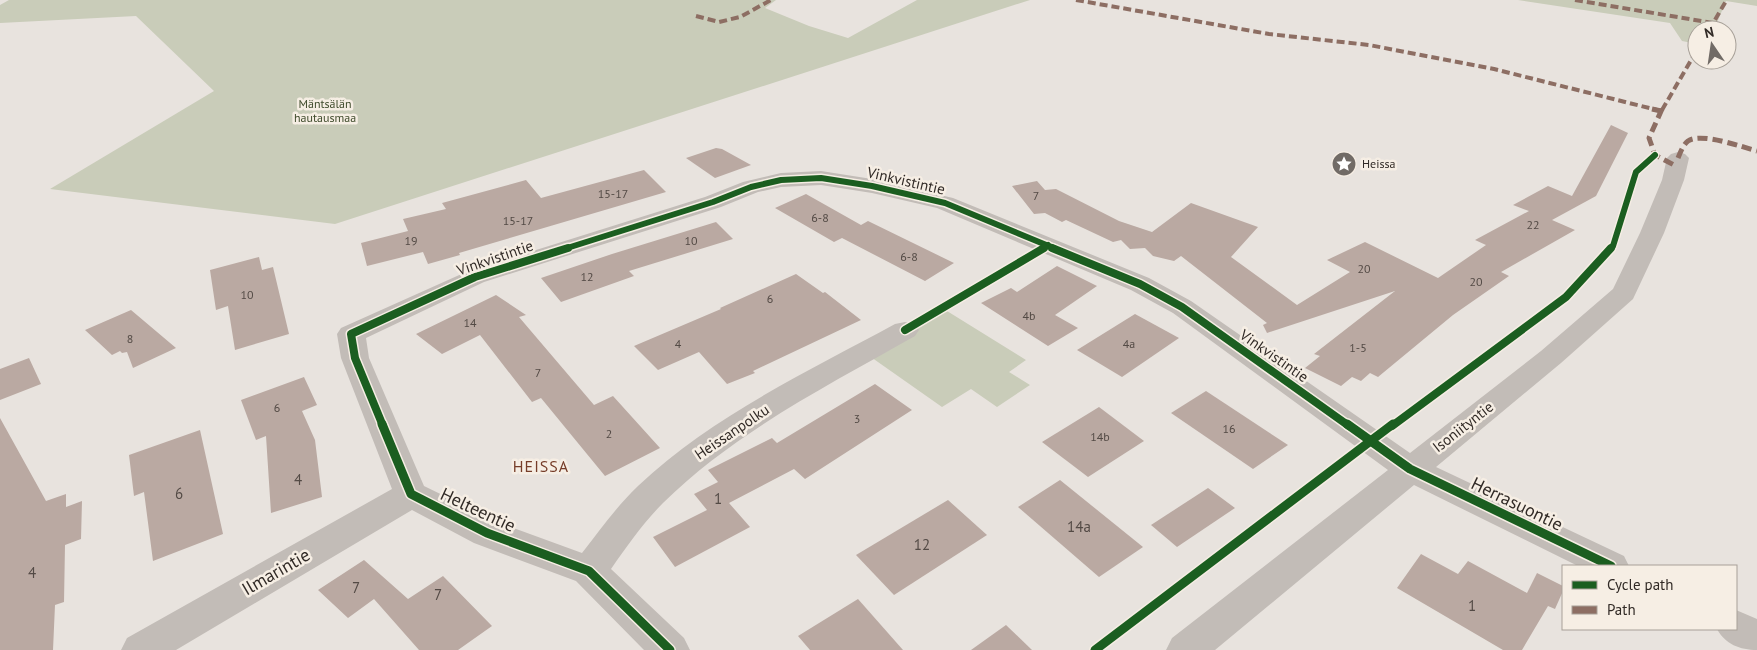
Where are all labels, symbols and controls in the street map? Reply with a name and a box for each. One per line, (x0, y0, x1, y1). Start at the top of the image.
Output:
north arrow (1687, 20, 1737, 70)
text: N (1703, 23, 1716, 42)
park label: Mäntsälän hautausmaa (294, 96, 356, 125)
place icon: Heissa (1331, 151, 1357, 177)
place label: Heissa (1362, 156, 1395, 171)
street label: Vinkvistintie (864, 162, 947, 199)
house number: 15-17 (598, 186, 628, 201)
house number: 7 (1033, 188, 1039, 203)
house number: 6-8 (811, 210, 829, 225)
house number: 15-17 (503, 213, 533, 228)
house number: 22 (1526, 217, 1540, 232)
house number: 19 (404, 233, 418, 248)
house number: 10 (684, 233, 698, 248)
street label: Vinkvistintie (453, 236, 535, 280)
house number: 6-8 (900, 249, 918, 264)
house number: 20 (1357, 261, 1371, 276)
house number: 12 (580, 269, 594, 284)
house number: 20 (1469, 274, 1483, 289)
house number: 10 (240, 287, 254, 302)
house number: 6 (767, 291, 773, 306)
house number: 4b (1022, 308, 1036, 323)
house number: 14 (463, 315, 477, 330)
street label: Vinkvistintie (1235, 324, 1312, 386)
house number: 8 (127, 331, 133, 346)
house number: 4 (675, 336, 682, 351)
house number: 4a (1123, 336, 1135, 351)
house number: 1-5 (1349, 340, 1367, 355)
house number: 7 (535, 365, 541, 380)
street label: Isoniityntie (1428, 397, 1497, 456)
house number: 6 (274, 400, 280, 415)
street label: Heissanpolku (691, 400, 773, 463)
house number: 3 (854, 411, 860, 426)
house number: 16 (1222, 421, 1236, 436)
house number: 2 (606, 426, 612, 441)
house number: 14b (1090, 429, 1110, 444)
district label: HEISSA (513, 456, 569, 476)
house number: 4 (294, 470, 302, 489)
street label: Herrasuontie (1468, 471, 1567, 536)
street label: Helteentie (437, 482, 520, 537)
house number: 6 (175, 484, 183, 503)
house number: 1 (714, 489, 722, 508)
house number: 14a (1067, 517, 1091, 536)
house number: 12 (914, 535, 930, 554)
street label: Ilmarintie (238, 543, 314, 600)
house number: 4 (28, 563, 36, 582)
legend (1562, 565, 1737, 630)
text: Cycle path (1607, 575, 1673, 594)
house number: 7 (352, 578, 360, 597)
house number: 7 (434, 585, 442, 604)
house number: 1 (1468, 596, 1476, 615)
text: Path (1607, 600, 1636, 619)

